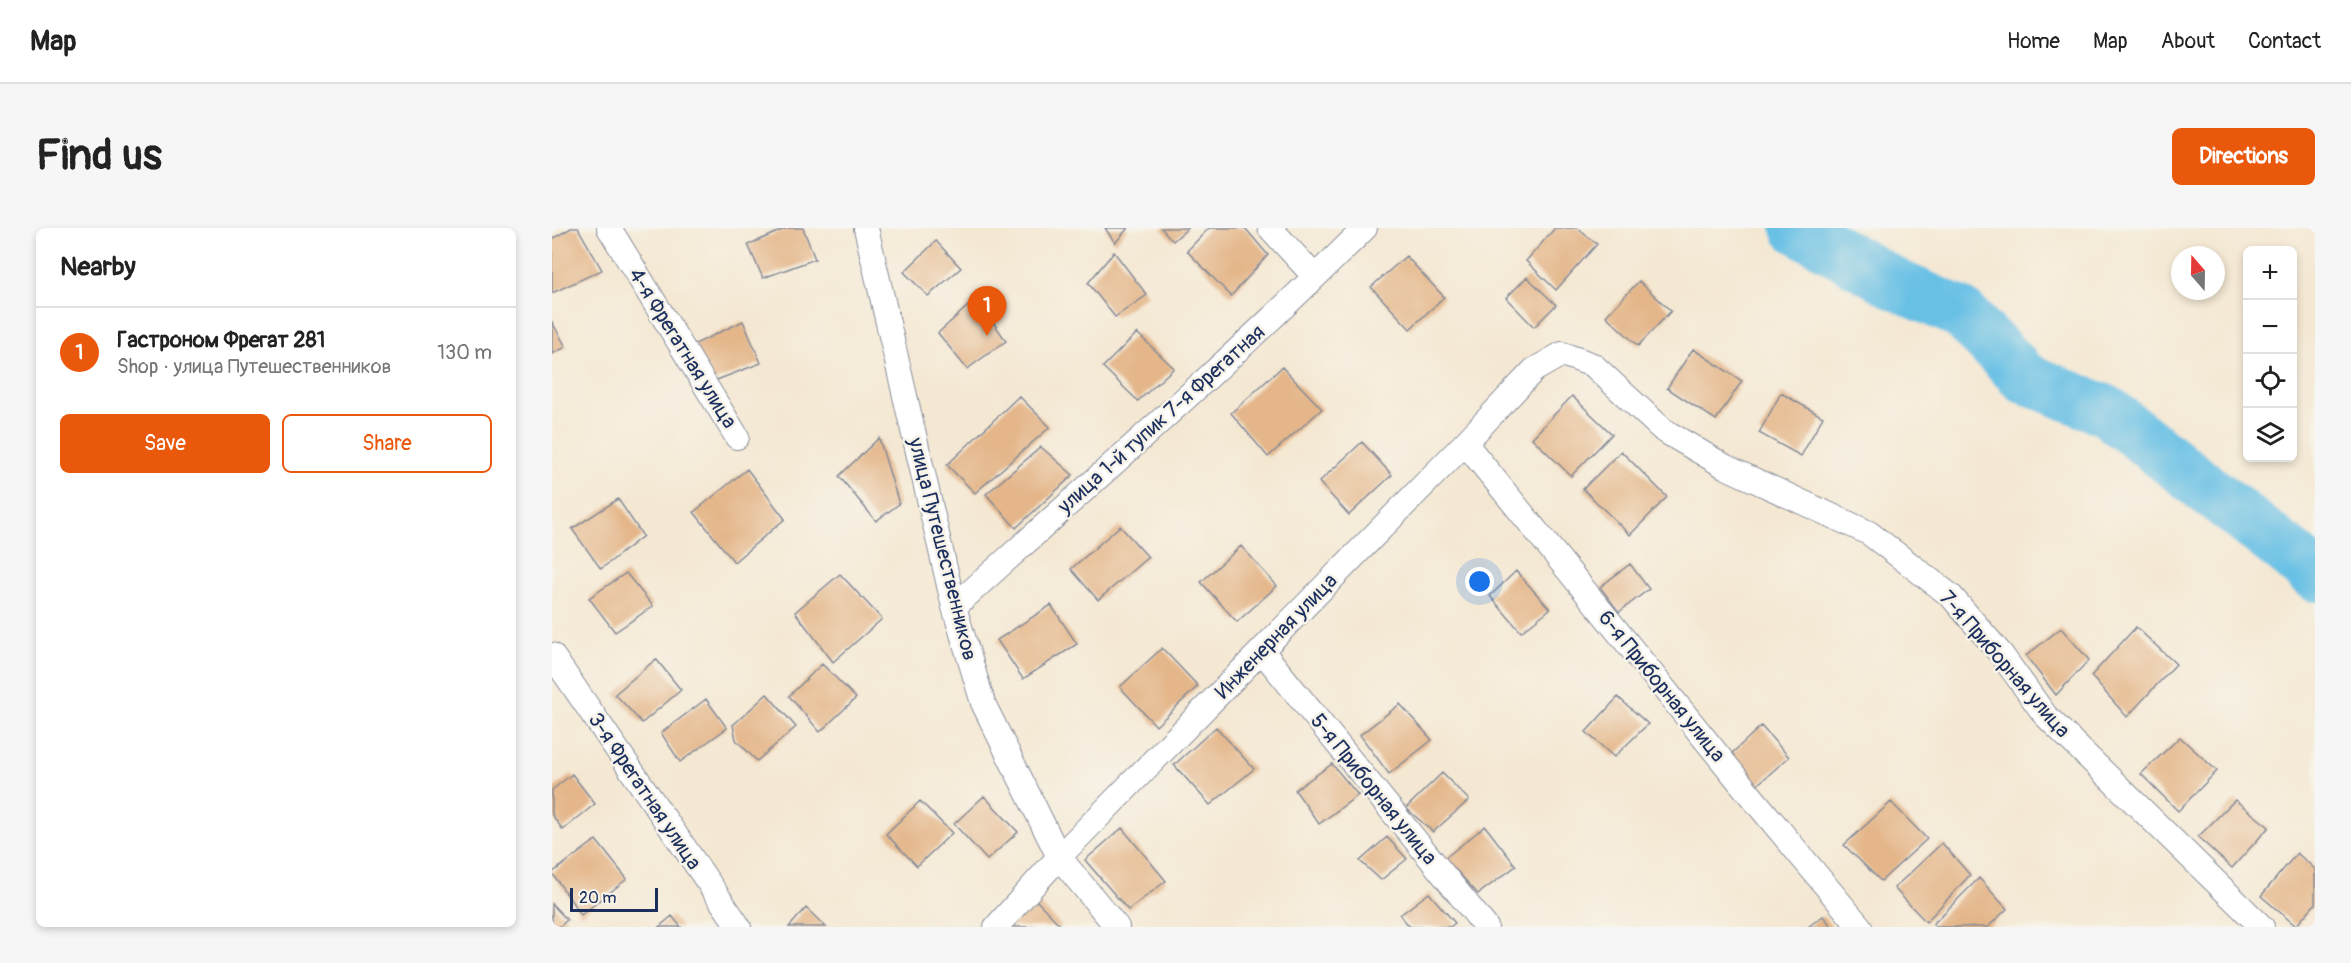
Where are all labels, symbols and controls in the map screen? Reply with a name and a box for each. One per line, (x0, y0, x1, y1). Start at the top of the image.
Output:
text: Map (30, 24, 76, 59)
text: Home (2007, 28, 2060, 55)
text: Map (2093, 28, 2128, 55)
text: About (2161, 28, 2215, 55)
text: Contact (2248, 28, 2321, 55)
button: Directions (2172, 128, 2315, 185)
text: Find us (36, 130, 162, 182)
north arrow (2171, 246, 2225, 300)
map controls (2243, 246, 2297, 462)
button: + (2243, 246, 2297, 300)
text: Nearby (60, 251, 136, 283)
street label: 4-я Фрегатная улица (622, 263, 743, 434)
pin: 1 (968, 286, 1006, 336)
button: − (2243, 300, 2297, 354)
street label: улица 1-й тупик 7-я Фрегатная (1051, 319, 1271, 520)
text: Гастроном Фрегат 281 (117, 326, 325, 354)
text: 1 (76, 340, 83, 365)
text: 130 m (437, 340, 492, 365)
text: Shop · улица Путешественников (117, 354, 391, 379)
button: locate (2243, 354, 2297, 408)
button: layers (2243, 408, 2297, 462)
button: Save (60, 414, 270, 473)
button: Share (282, 414, 492, 473)
street label: улица Путешественников (902, 434, 983, 663)
your location (1465, 567, 1494, 596)
street label: Инженерная улица (1209, 568, 1343, 705)
street label: 7-я Приборная улица (1933, 585, 2076, 744)
street label: 6-я Приборная улица (1592, 605, 1731, 768)
street label: 3-я Фрегатная улица (582, 708, 707, 875)
street label: 5-я Приборная улица (1304, 708, 1443, 870)
scale bar (570, 885, 658, 912)
text: 20 m (579, 888, 617, 908)

